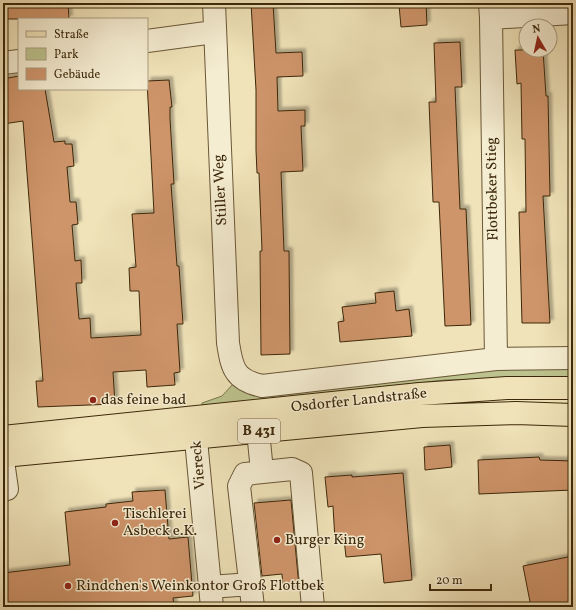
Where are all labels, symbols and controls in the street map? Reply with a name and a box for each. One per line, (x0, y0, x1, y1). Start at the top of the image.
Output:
legend (18, 18, 148, 90)
north arrow (518, 18, 558, 58)
text: N (532, 22, 542, 38)
text: Straße (54, 27, 89, 43)
text: Park (54, 47, 79, 63)
text: Gebäude (54, 67, 101, 83)
street label: Flottbeker Stieg (482, 137, 504, 241)
street label: Stiller Weg (209, 153, 233, 226)
street label: Osdorfer Landstraße (290, 383, 428, 419)
place label: das feine bad (101, 390, 186, 411)
marker: das feine bad (88, 395, 98, 405)
road number: B 431 (238, 419, 280, 443)
street label: Viereck (186, 440, 212, 490)
place label: Tischlerei Asbeck e.K. (123, 504, 197, 542)
marker: Tischlerei Asbeck e.K. (110, 518, 120, 528)
place label: Burger King (285, 530, 365, 551)
marker: Burger King (272, 535, 282, 545)
scale bar (430, 566, 491, 592)
text: 20 m (436, 573, 463, 589)
place label: Rindchen's Weinkontor Groß Flottbek (76, 576, 324, 597)
marker: Rindchen's Weinkontor Groß Flottbek (63, 581, 73, 591)

